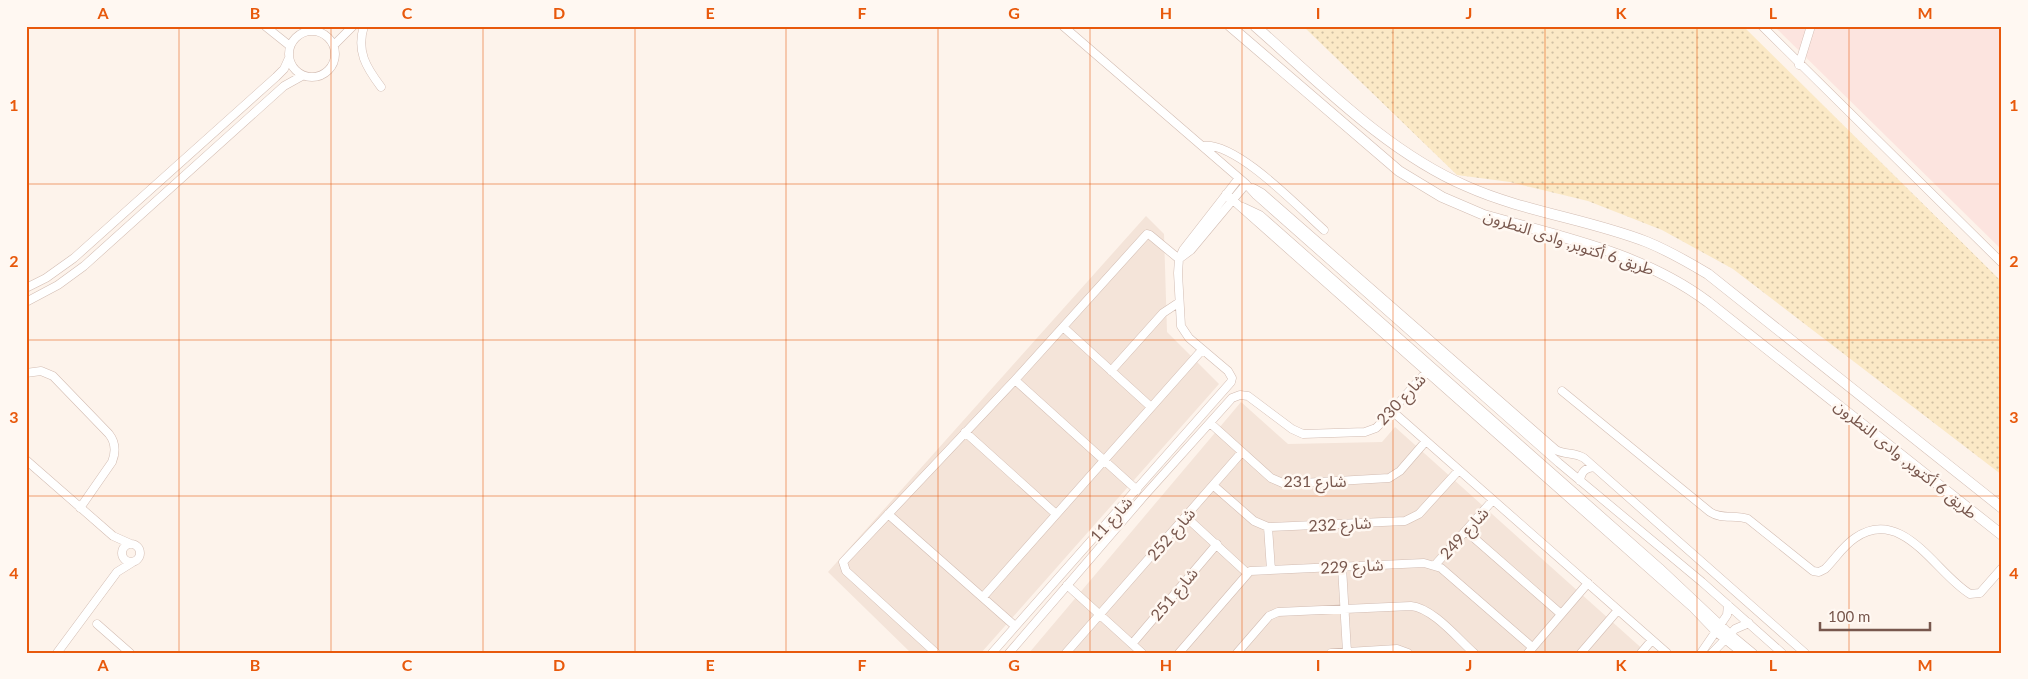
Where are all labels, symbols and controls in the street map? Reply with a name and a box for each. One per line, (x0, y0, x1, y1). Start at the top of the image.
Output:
text: A (96, 3, 109, 22)
text: B (250, 3, 260, 22)
text: C (402, 3, 413, 22)
text: D (553, 3, 565, 22)
text: E (705, 3, 715, 22)
text: F (857, 3, 867, 22)
text: G (1008, 3, 1020, 22)
text: H (1160, 3, 1172, 22)
text: I (1316, 3, 1320, 22)
text: J (1466, 3, 1472, 22)
text: K (1616, 3, 1628, 22)
text: L (1769, 3, 1778, 22)
text: M (1917, 3, 1933, 22)
text: 1 (9, 95, 19, 114)
text: 1 (2009, 95, 2019, 114)
street label: طريق 6 أكتوبر, وادى النطرون (1481, 205, 1657, 280)
text: 2 (9, 251, 19, 270)
text: 2 (2009, 251, 2019, 270)
street label: شارع 230 (1372, 369, 1432, 431)
street label: طريق 6 أكتوبر, وادى النطرون (1830, 395, 1982, 524)
text: 3 (9, 407, 19, 426)
text: 3 (2009, 407, 2019, 426)
street label: شارع 231 (1283, 471, 1347, 494)
street label: شارع 11 (1086, 492, 1139, 548)
street label: شارع 249 (1435, 503, 1495, 565)
street label: شارع 252 (1143, 504, 1202, 566)
street label: شارع 232 (1308, 512, 1372, 539)
street label: شارع 229 (1320, 554, 1384, 581)
text: 4 (9, 563, 19, 582)
street label: شارع 251 (1146, 563, 1204, 627)
text: 4 (2009, 563, 2019, 582)
scale bar (1820, 599, 1930, 631)
text: 100 m (1828, 607, 1870, 625)
text: A (96, 655, 109, 674)
text: B (250, 655, 260, 674)
text: C (402, 655, 413, 674)
text: D (553, 655, 565, 674)
text: E (705, 655, 715, 674)
text: F (857, 655, 867, 674)
text: G (1008, 655, 1020, 674)
text: H (1160, 655, 1172, 674)
text: I (1316, 655, 1320, 674)
text: J (1466, 655, 1472, 674)
text: K (1616, 655, 1628, 674)
text: L (1769, 655, 1778, 674)
text: M (1917, 655, 1933, 674)

